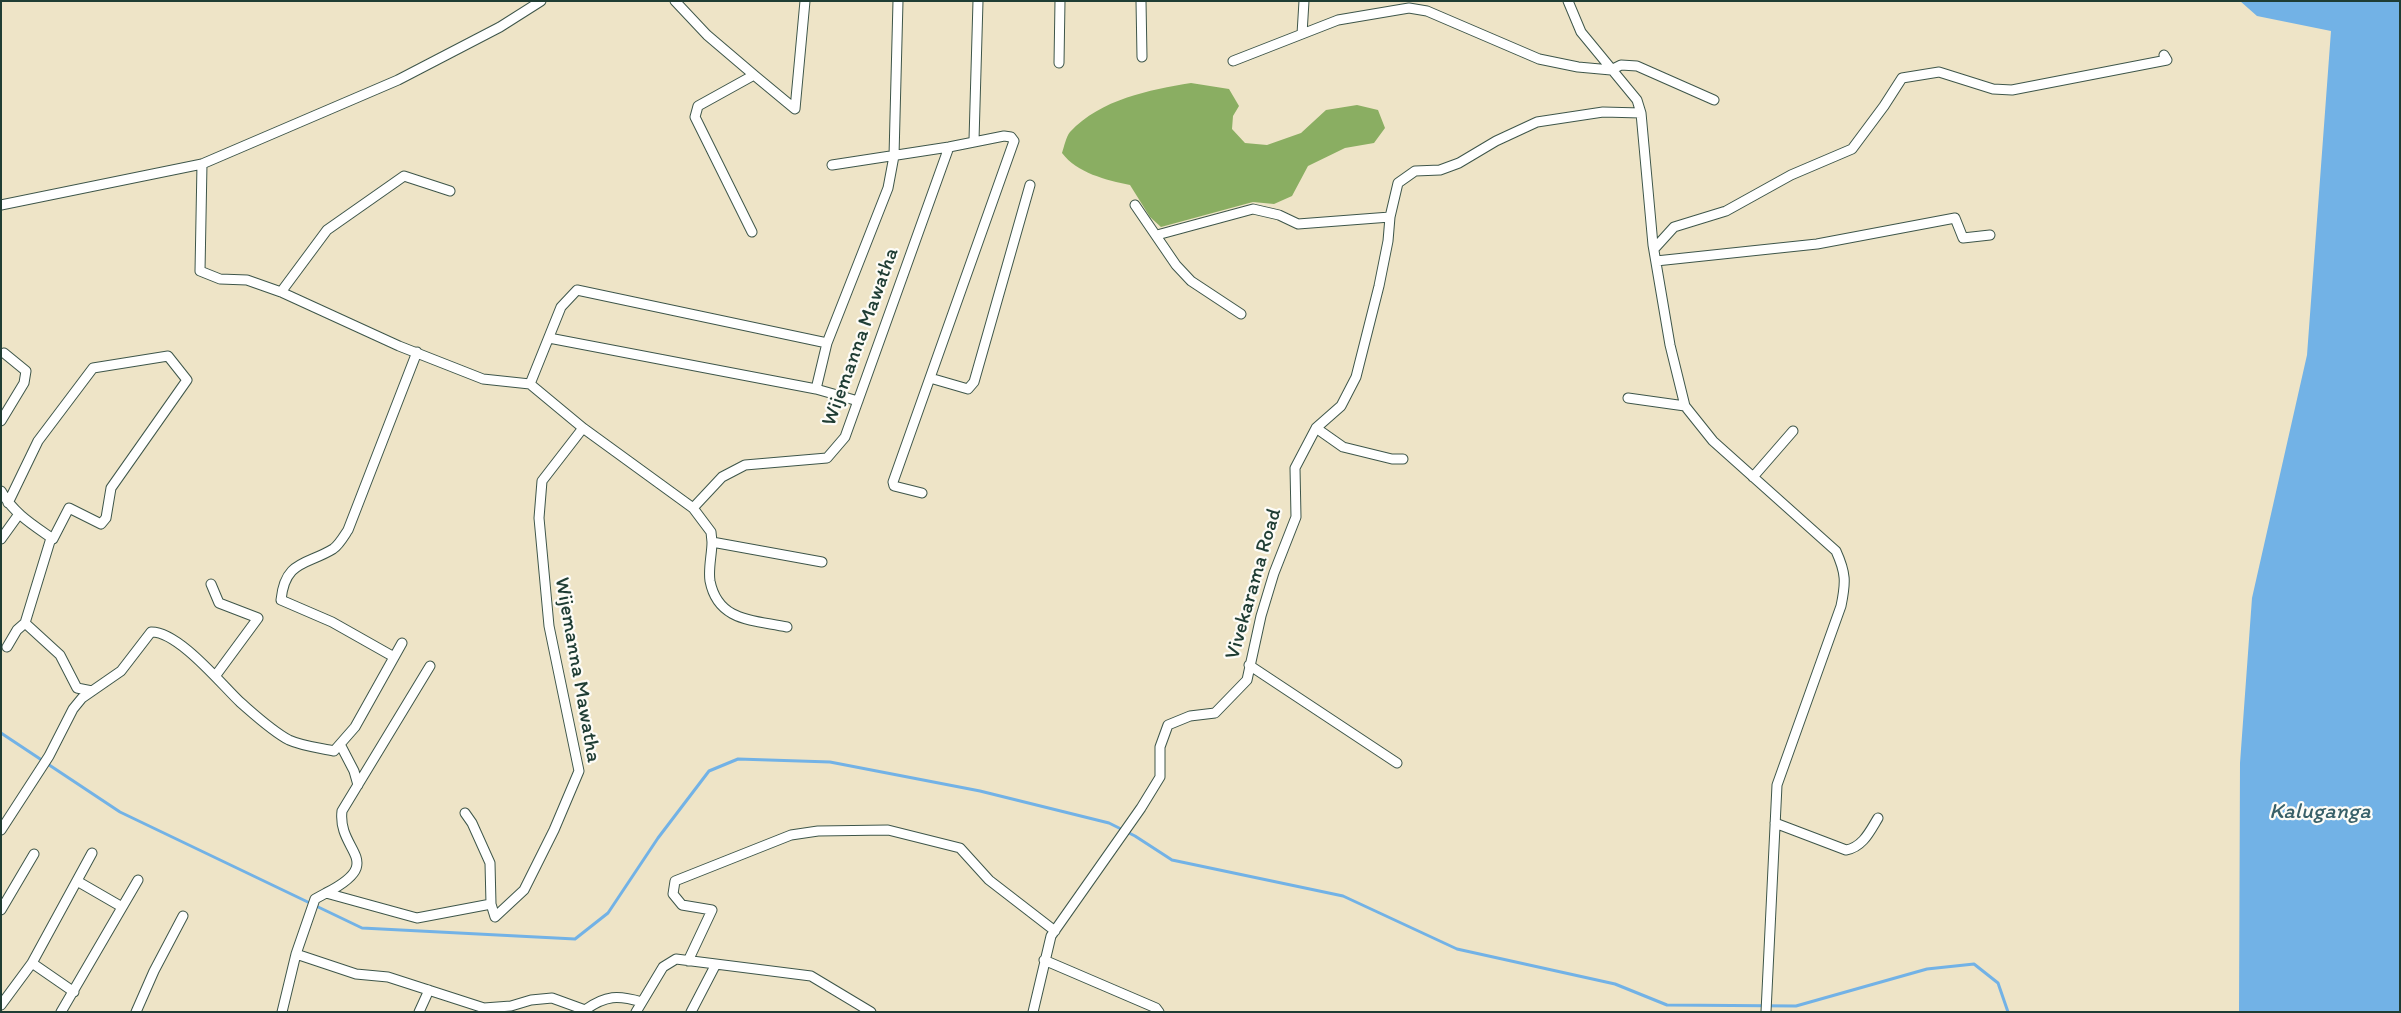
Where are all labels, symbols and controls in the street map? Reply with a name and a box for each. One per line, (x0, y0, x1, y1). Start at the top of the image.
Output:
street label: Wijemanna Mawatha (817, 244, 905, 430)
street label: Vivekarama Road (1220, 505, 1288, 663)
street label: Wijemanna Mawatha (548, 575, 606, 765)
water label: Kaluganga (2269, 799, 2371, 825)

